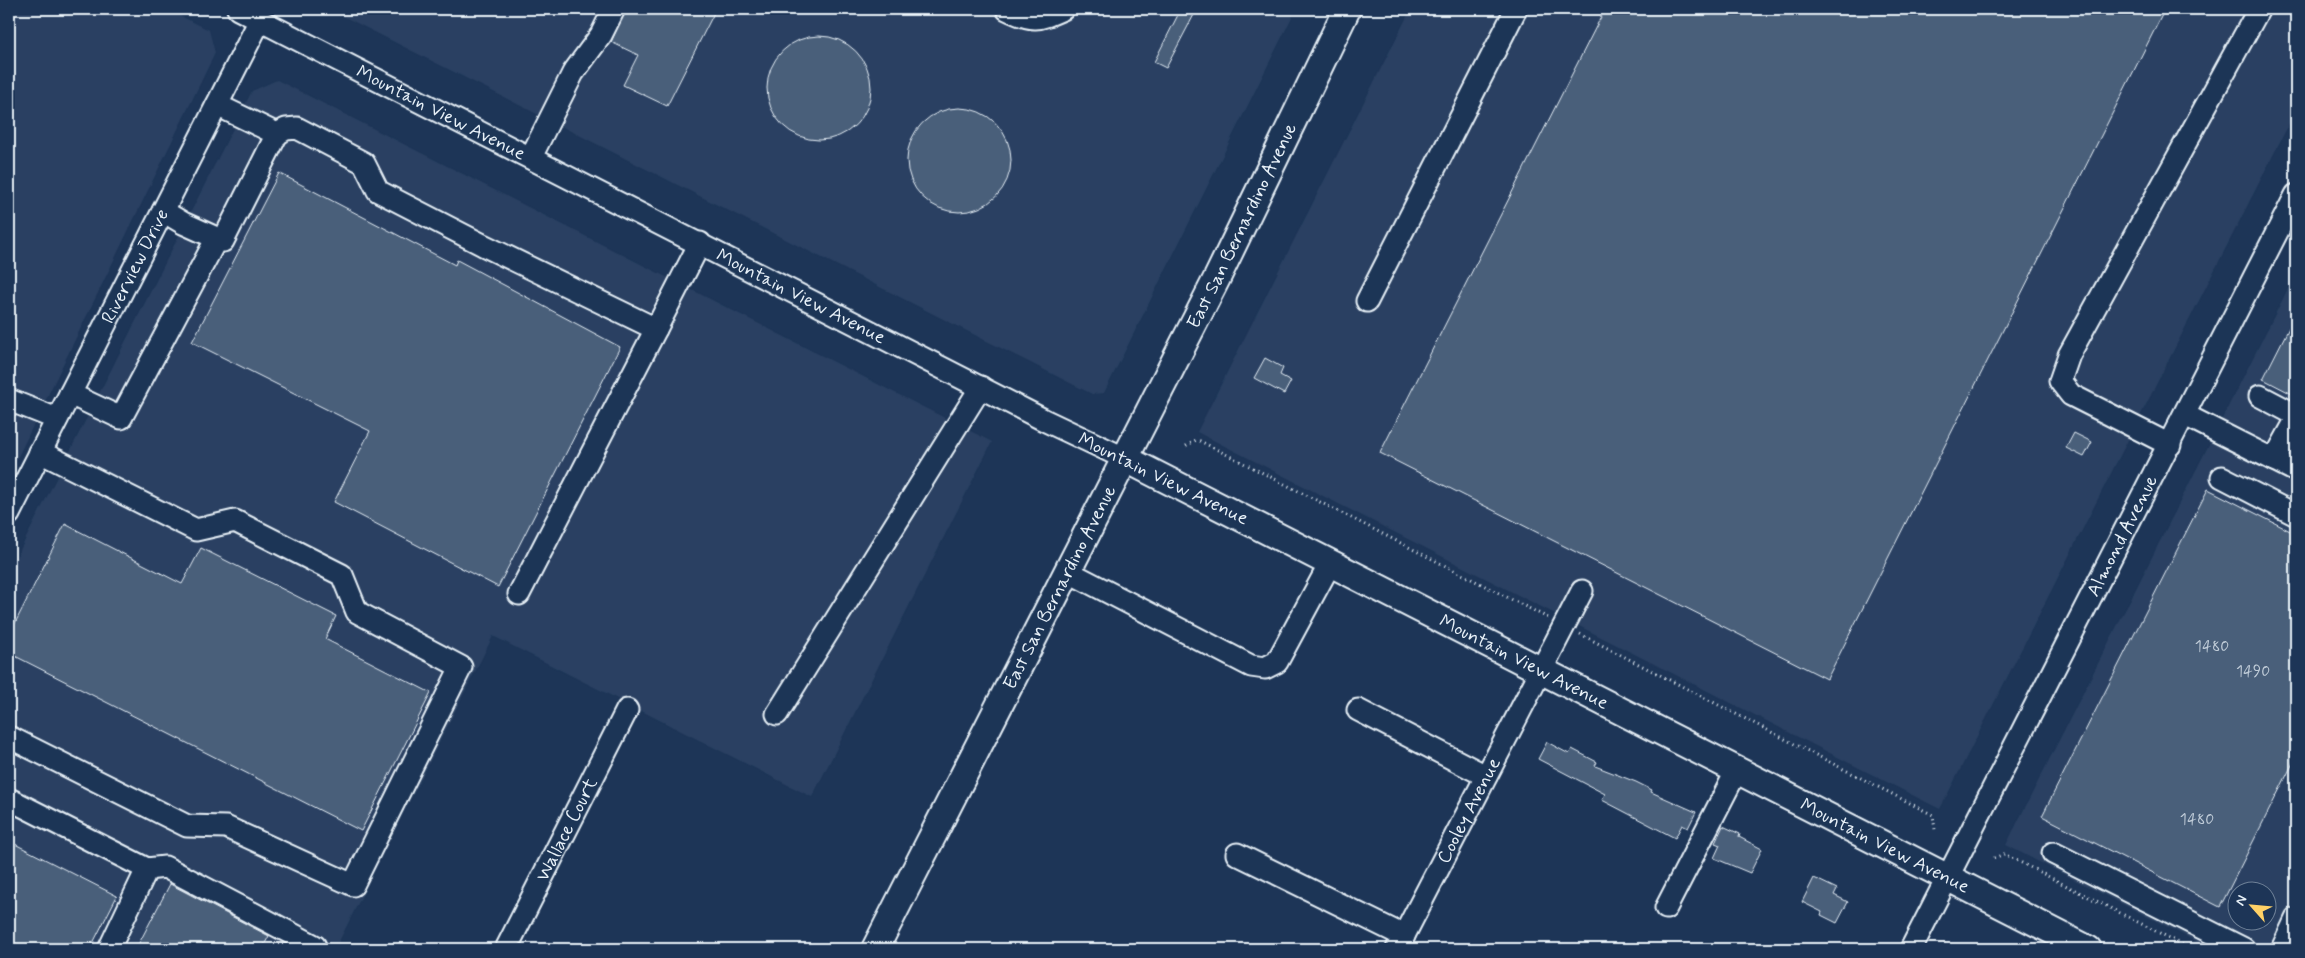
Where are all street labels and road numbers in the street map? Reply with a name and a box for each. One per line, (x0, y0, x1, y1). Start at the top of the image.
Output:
street label: Mountain View Avenue (352, 59, 530, 166)
street label: East San Bernardino Avenue (1181, 119, 1303, 333)
street label: Riverview Drive (95, 205, 175, 328)
street label: Mountain View Avenue (712, 242, 890, 350)
street label: Mountain View Avenue (1074, 427, 1252, 531)
street label: Almond Avenue (2081, 471, 2163, 601)
street label: East San Bernardino Avenue (997, 481, 1122, 694)
street label: Mountain View Avenue (1435, 608, 1613, 715)
street label: Cooley Avenue (1431, 753, 1506, 868)
street label: Wallace Court (530, 773, 603, 886)
street label: Mountain View Avenue (1796, 792, 1974, 899)

